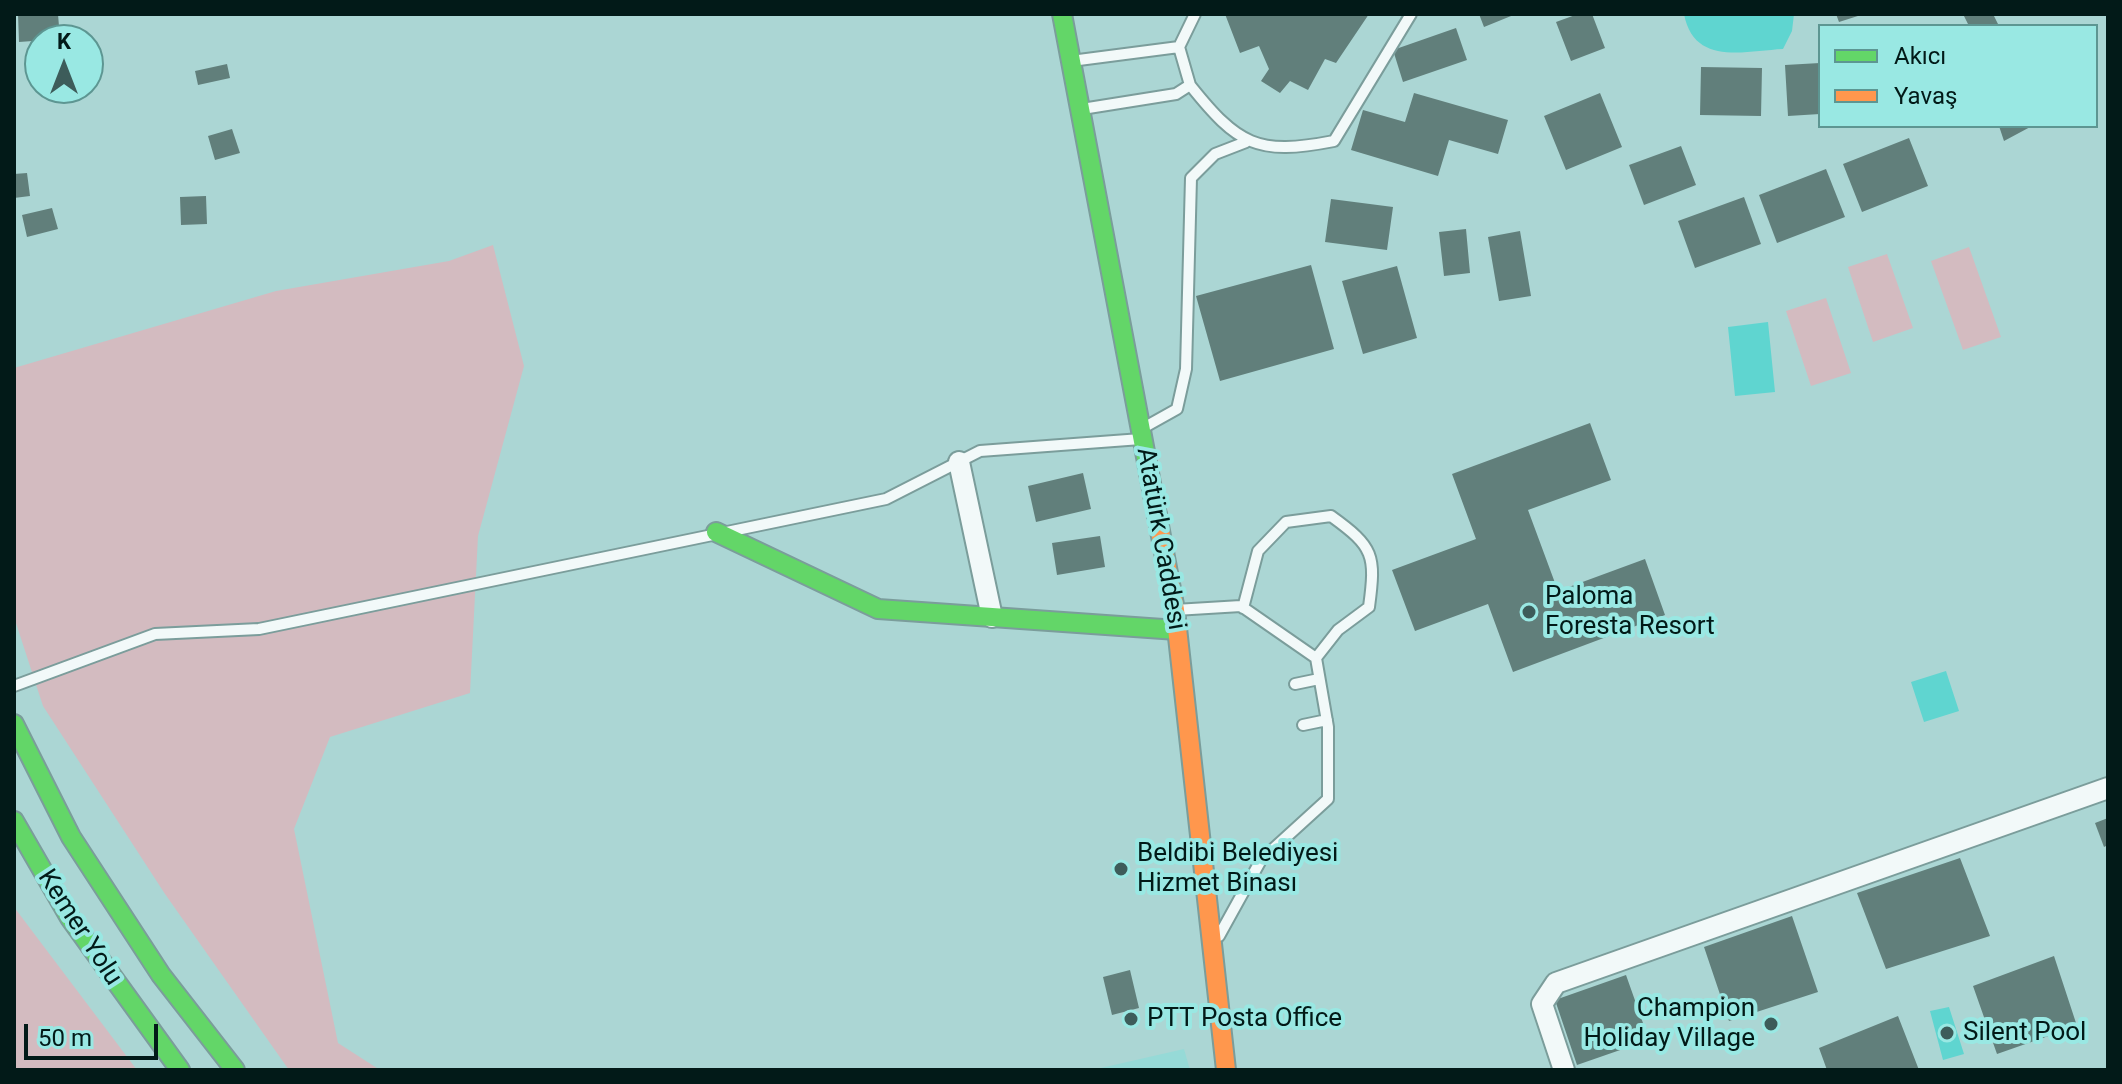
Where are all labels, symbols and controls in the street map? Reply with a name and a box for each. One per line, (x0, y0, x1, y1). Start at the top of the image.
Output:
north arrow (24, 24, 104, 104)
legend (1818, 24, 2098, 128)
text: K (57, 29, 71, 54)
text: Akıcı (1894, 42, 1946, 70)
text: Yavaş (1894, 82, 1957, 110)
street label: Atatürk Caddesi (1129, 445, 1191, 633)
place label: Paloma Foresta Resort (1545, 581, 1715, 642)
marker: Paloma Foresta Resort (1520, 603, 1538, 621)
place label: Beldibi Belediyesi Hizmet Binası (1137, 838, 1338, 900)
marker: Beldibi Belediyesi Hizmet Binası (1112, 860, 1130, 878)
street label: Kemer Yolu (30, 864, 128, 992)
place label: Champion Holiday Village (1584, 993, 1755, 1054)
place label: PTT Posta Office (1147, 1003, 1342, 1035)
scale bar (28, 1008, 162, 1058)
marker: PTT Posta Office (1122, 1010, 1140, 1028)
marker: Champion Holiday Village (1762, 1015, 1780, 1033)
place label: Silent Pool (1963, 1017, 2086, 1049)
text: 50 m (38, 1024, 92, 1052)
marker: Silent Pool (1938, 1024, 1956, 1042)

